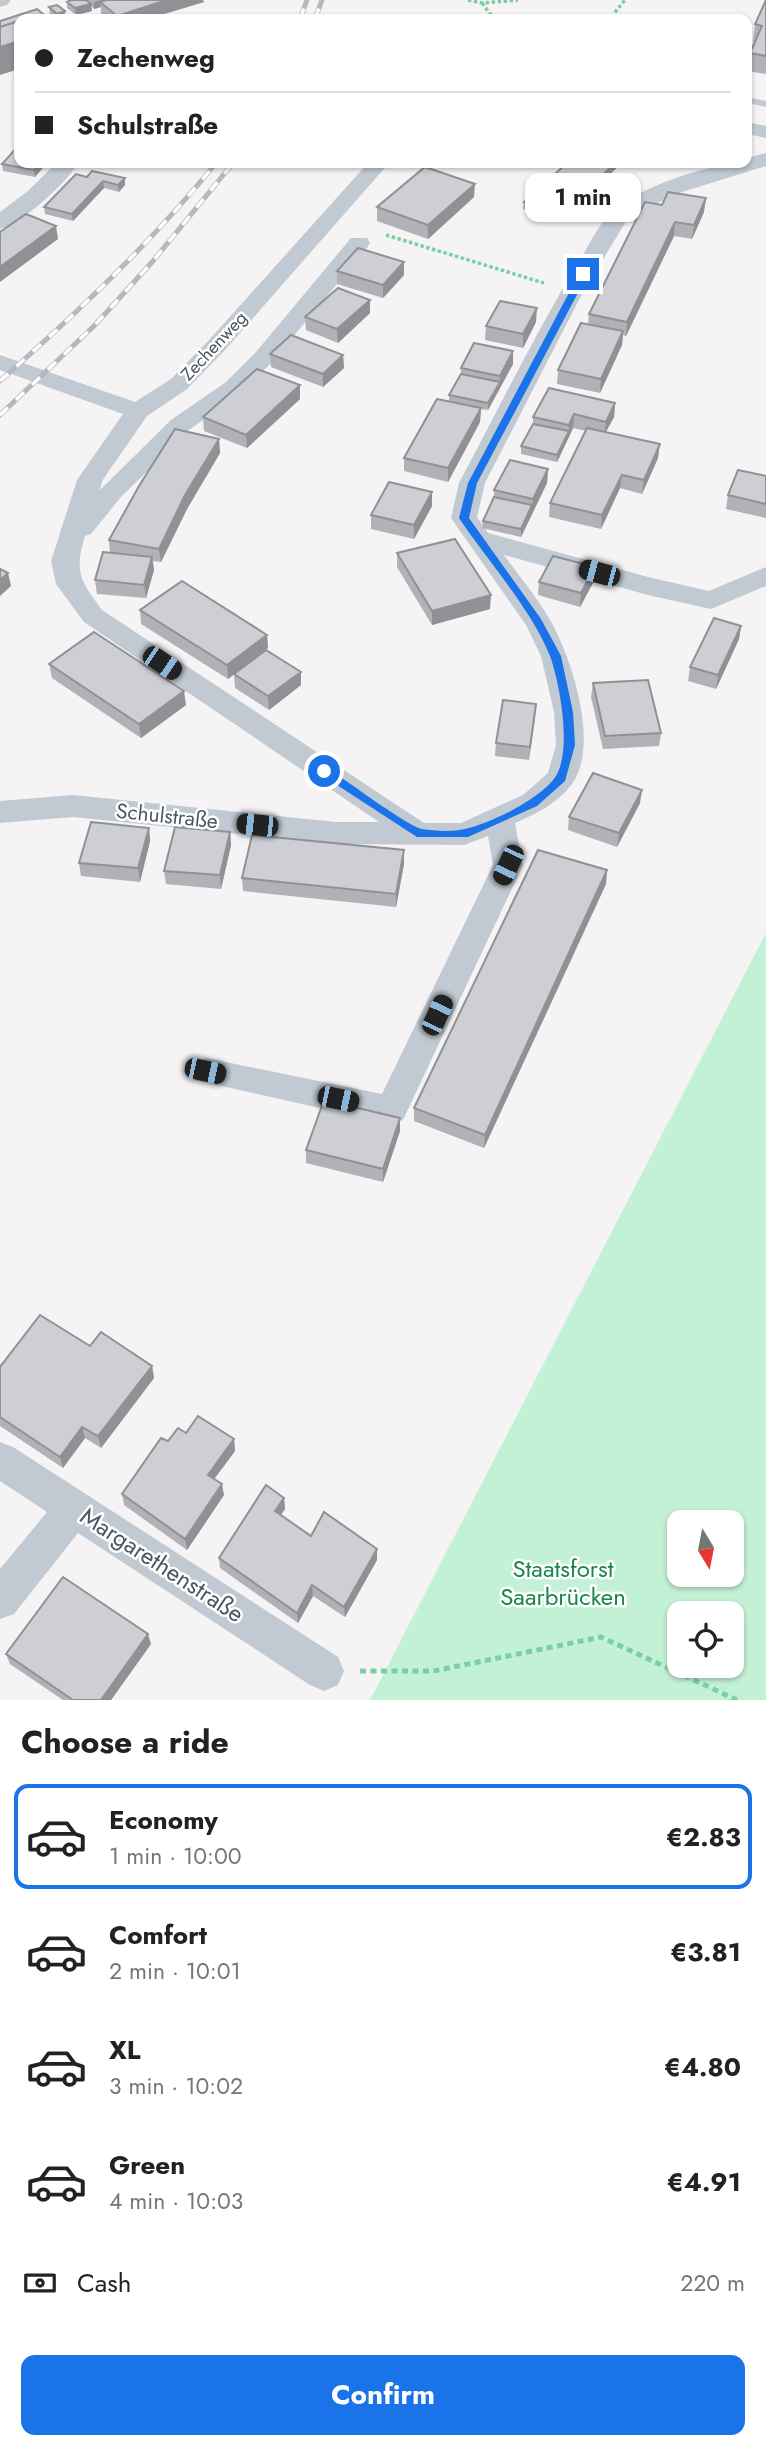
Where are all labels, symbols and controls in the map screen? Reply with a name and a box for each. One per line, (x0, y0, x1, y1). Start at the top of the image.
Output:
text: Zechenweg (77, 39, 215, 77)
text: Schulstraße (77, 106, 218, 144)
callout: 1 min (525, 173, 641, 222)
text: 1 min (554, 180, 612, 214)
route end (567, 258, 599, 290)
street label: Zechenweg (175, 305, 253, 387)
car (576, 557, 623, 589)
car (139, 643, 186, 683)
route start (308, 755, 340, 787)
street label: Schulstraße (115, 796, 219, 836)
car (236, 812, 279, 838)
car (490, 842, 527, 888)
car (419, 992, 456, 1038)
car (183, 1056, 228, 1086)
car (316, 1084, 361, 1114)
street label: Margarethenstraße (74, 1498, 251, 1631)
north arrow (667, 1510, 744, 1587)
map controls (667, 1510, 744, 1678)
park label: Staatsforst Saarbrücken (500, 1551, 626, 1614)
button: locate (667, 1601, 744, 1678)
text: Choose a ride (21, 1719, 229, 1765)
text: Economy (109, 1801, 218, 1839)
icon: car (25, 1805, 88, 1868)
text: €2.83 (666, 1818, 741, 1856)
text: 1 min · 10:00 (109, 1839, 242, 1873)
text: Comfort (109, 1916, 207, 1954)
icon: car (25, 1920, 88, 1983)
text: €3.81 (670, 1933, 741, 1971)
text: 2 min · 10:01 (109, 1954, 241, 1988)
text: XL (109, 2031, 141, 2069)
icon: car (25, 2035, 88, 2098)
text: €4.80 (664, 2048, 741, 2086)
text: 3 min · 10:02 (109, 2069, 243, 2103)
text: Green (109, 2146, 185, 2184)
icon: car (25, 2150, 88, 2213)
text: €4.91 (667, 2163, 741, 2201)
text: 4 min · 10:03 (109, 2184, 243, 2218)
icon: cash (21, 2264, 59, 2302)
text: Cash (77, 2264, 131, 2302)
text: 220 m (680, 2266, 745, 2300)
button: Confirm (21, 2355, 745, 2435)

